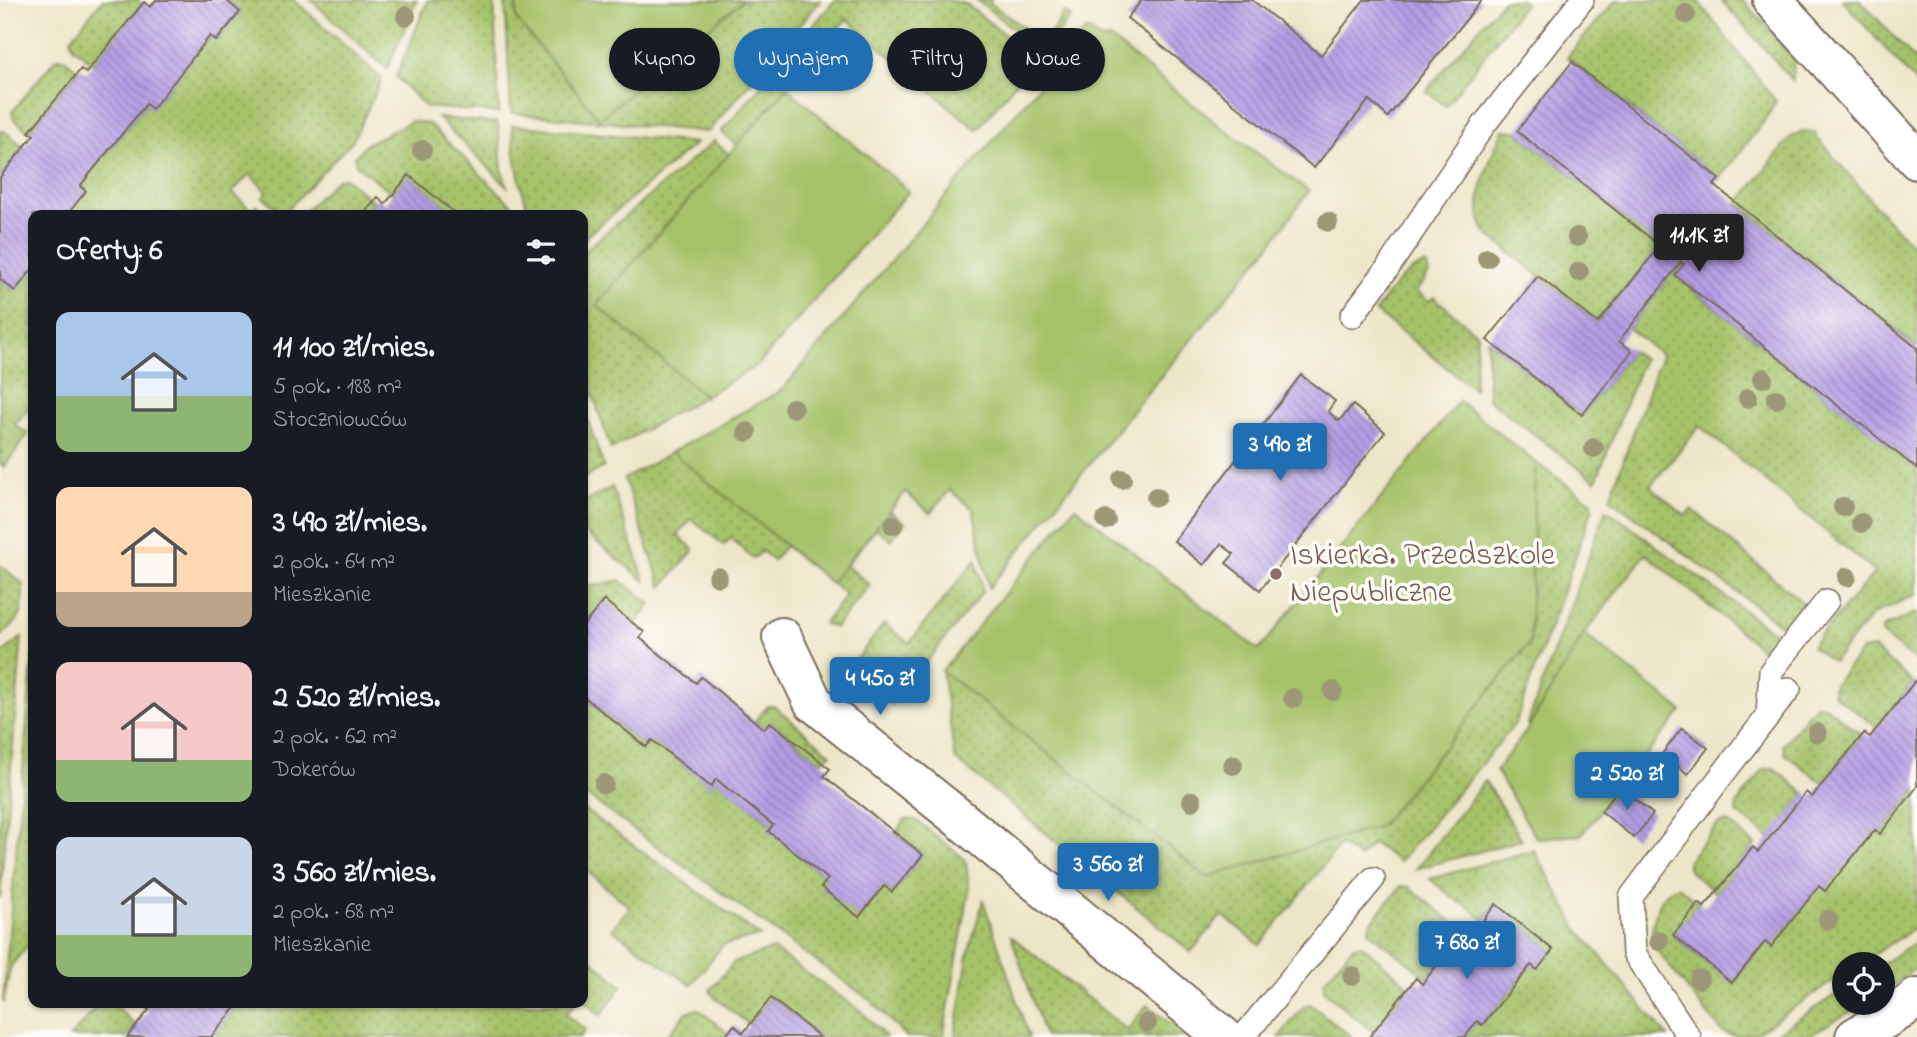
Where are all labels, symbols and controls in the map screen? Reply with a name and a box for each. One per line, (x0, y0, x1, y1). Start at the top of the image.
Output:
chip: Kupno (609, 28, 720, 91)
chip: Wynajem (734, 28, 873, 91)
chip: Filtry (887, 28, 987, 91)
chip: Nowe (1001, 28, 1105, 91)
pin: 11.1K zł (1627, 215, 1771, 274)
text: 11.1K zł (1670, 220, 1728, 253)
text: Oferty: 6 (56, 230, 162, 274)
icon: filters (522, 233, 560, 271)
text: 11 100 zł/mies. (273, 327, 435, 371)
icon: home (112, 340, 196, 424)
text: 5 pok. · 188 m² (273, 371, 402, 404)
text: Stoczniowców (273, 404, 407, 437)
pin: 3 490 zł (1208, 424, 1352, 483)
text: 3 490 zł (1249, 429, 1311, 462)
text: 3 490 zł/mies. (273, 502, 427, 546)
icon: home (112, 515, 196, 599)
place label: Iskierka. Przedszkole Niepubliczne (1290, 533, 1556, 617)
text: 2 pok. · 64 m² (273, 546, 395, 579)
marker: Iskierka. Przedszkole Niepubliczne (1268, 566, 1284, 582)
text: Mieszkanie (273, 579, 371, 612)
pin: 4 450 zł (808, 658, 952, 717)
text: 4 450 zł (846, 663, 914, 696)
text: 2 520 zł/mies. (273, 677, 440, 721)
icon: home (112, 690, 196, 774)
text: 2 pok. · 62 m² (273, 721, 397, 754)
pin: 2 520 zł (1555, 752, 1699, 812)
text: Dokerów (273, 754, 356, 787)
text: 2 520 zł (1591, 758, 1663, 791)
pin: 3 560 zł (1036, 844, 1180, 903)
text: 3 560 zł (1073, 849, 1143, 882)
text: 3 560 zł/mies. (273, 852, 436, 896)
icon: home (112, 865, 196, 949)
text: 2 pok. · 68 m² (273, 896, 394, 929)
pin: 7 680 zł (1395, 922, 1539, 981)
text: 7 680 zł (1435, 927, 1499, 960)
text: Mieszkanie (273, 929, 371, 962)
map controls (1832, 952, 1895, 1015)
button: locate (1832, 952, 1895, 1015)

